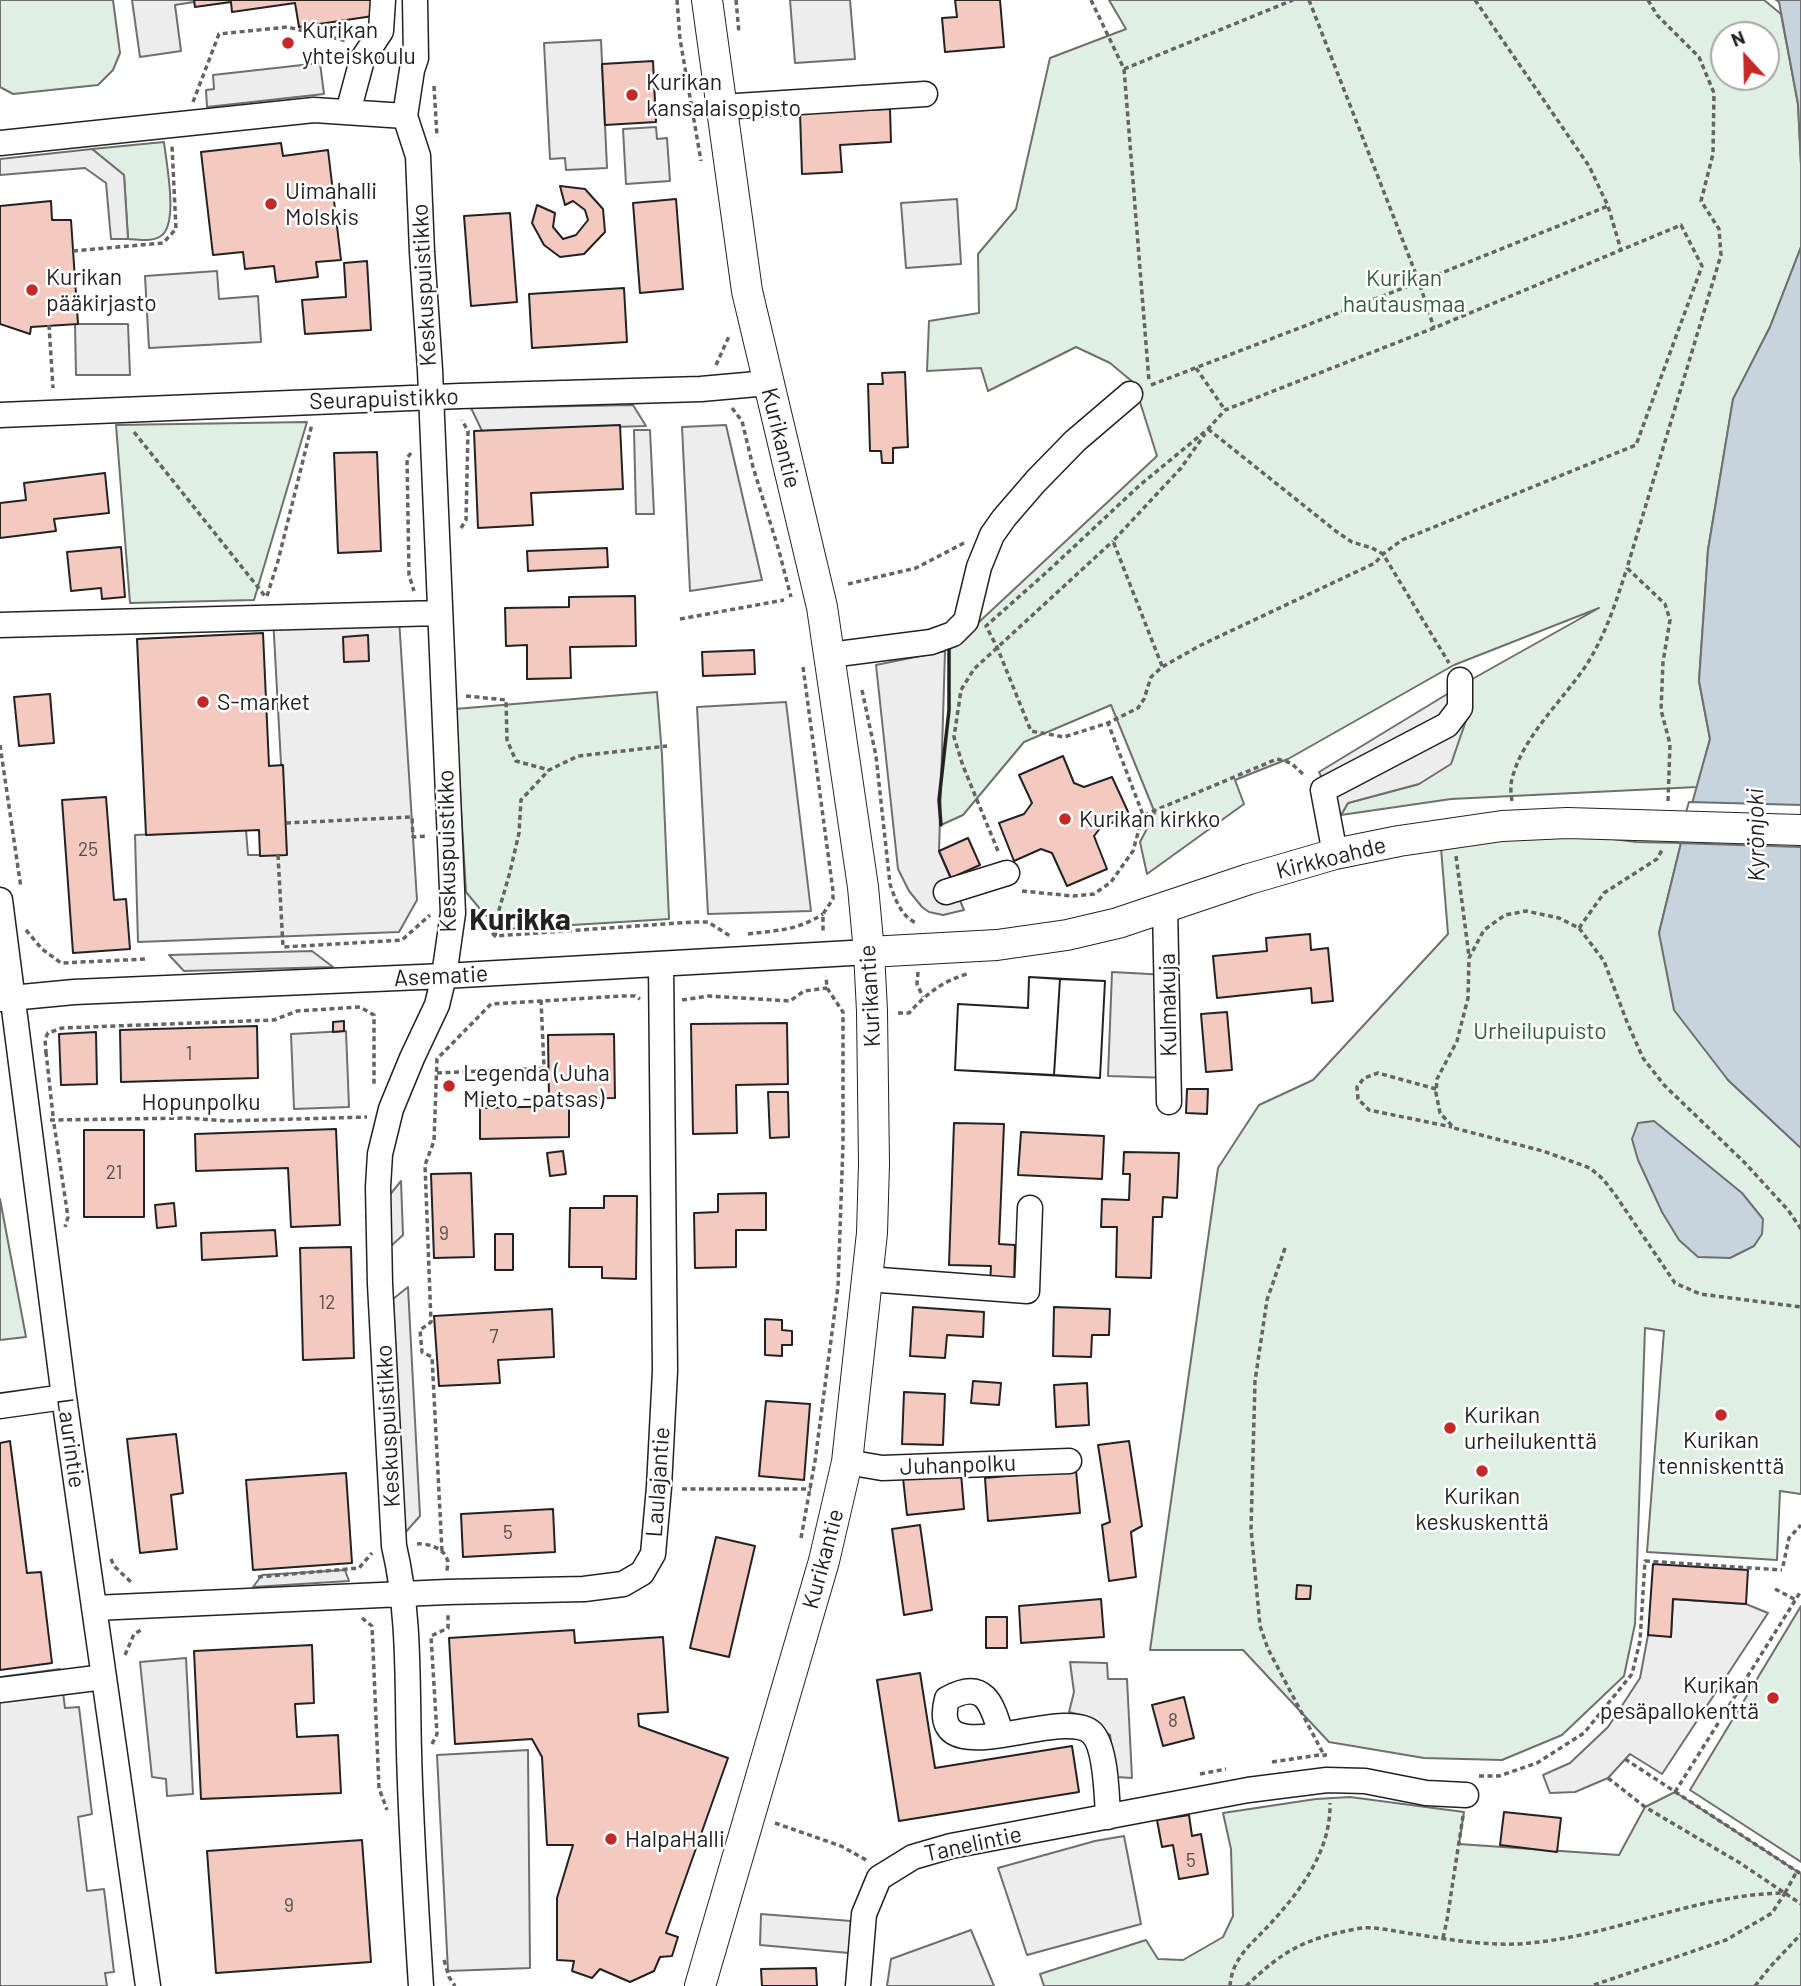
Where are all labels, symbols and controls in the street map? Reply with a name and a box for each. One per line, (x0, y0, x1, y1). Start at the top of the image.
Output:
place label: Kurikan yhteiskoulu (302, 16, 416, 70)
north arrow (1710, 21, 1780, 91)
text: N (1728, 25, 1748, 51)
marker: Kurikan yhteiskoulu (280, 35, 296, 51)
place label: Kurikan kansalaisopisto (646, 68, 801, 122)
marker: Kurikan kansalaisopisto (624, 87, 640, 103)
place label: Uimahalli Molskis (285, 177, 377, 231)
marker: Uimahalli Molskis (263, 196, 279, 212)
street label: Keskuspuistikko (406, 203, 442, 367)
place label: Kurikan pääkirjasto (46, 263, 157, 317)
park label: Kurikan hautausmaa (1343, 264, 1465, 318)
marker: Kurikan pääkirjasto (24, 282, 40, 298)
street label: Seurapuistikko (309, 383, 459, 415)
street label: Kurikantie (755, 385, 807, 491)
place label: S-market (217, 688, 310, 716)
marker: S-market (195, 694, 211, 710)
street label: Keskuspuistikko (432, 769, 462, 933)
water label: Kyrönjoki (1741, 788, 1771, 882)
place label: Kurikan kirkko (1079, 805, 1221, 833)
marker: Kurikan kirkko (1057, 811, 1073, 827)
street label: Kirkkoahde (1273, 831, 1389, 885)
house number: 25 (78, 839, 98, 861)
district label: Kurikka (469, 902, 571, 938)
street label: Kurikantie (854, 944, 886, 1048)
street label: Kulmakuja (1153, 953, 1183, 1057)
street label: Asematie (393, 960, 489, 992)
park label: Urheilupuisto (1473, 1017, 1607, 1045)
house number: 1 (186, 1043, 192, 1065)
place label: Legenda (Juha Mieto -patsas) (463, 1059, 610, 1113)
marker: Legenda (Juha Mieto -patsas) (441, 1078, 457, 1094)
street label: Hopunpolku (141, 1088, 261, 1116)
house number: 21 (106, 1162, 122, 1184)
house number: 9 (439, 1223, 449, 1245)
house number: 12 (319, 1292, 335, 1314)
house number: 7 (490, 1326, 498, 1348)
street label: Keskuspuistikko (370, 1344, 406, 1508)
street label: Laurintie (51, 1396, 91, 1490)
place label: Kurikan urheilukenttä (1464, 1401, 1597, 1455)
marker: Kurikan tenniskenttä (1713, 1407, 1729, 1423)
marker: Kurikan urheilukenttä (1442, 1420, 1458, 1436)
street label: Laulajantie (640, 1426, 676, 1538)
place label: Kurikan tenniskenttä (1658, 1426, 1784, 1480)
street label: Juhanpolku (899, 1449, 1017, 1481)
marker: Kurikan keskuskenttä (1474, 1463, 1490, 1479)
place label: Kurikan keskuskenttä (1415, 1482, 1549, 1536)
street label: Kurikantie (796, 1506, 850, 1612)
house number: 5 (503, 1522, 513, 1544)
place label: Kurikan pesäpallokenttä (1600, 1671, 1759, 1725)
marker: Kurikan pesäpallokenttä (1765, 1690, 1781, 1706)
house number: 8 (1168, 1710, 1178, 1732)
street label: Tanelintie (922, 1820, 1024, 1868)
place label: HalpaHalli (625, 1825, 725, 1853)
marker: HalpaHalli (603, 1831, 619, 1847)
house number: 5 (1186, 1850, 1196, 1872)
house number: 9 (284, 1895, 294, 1917)

